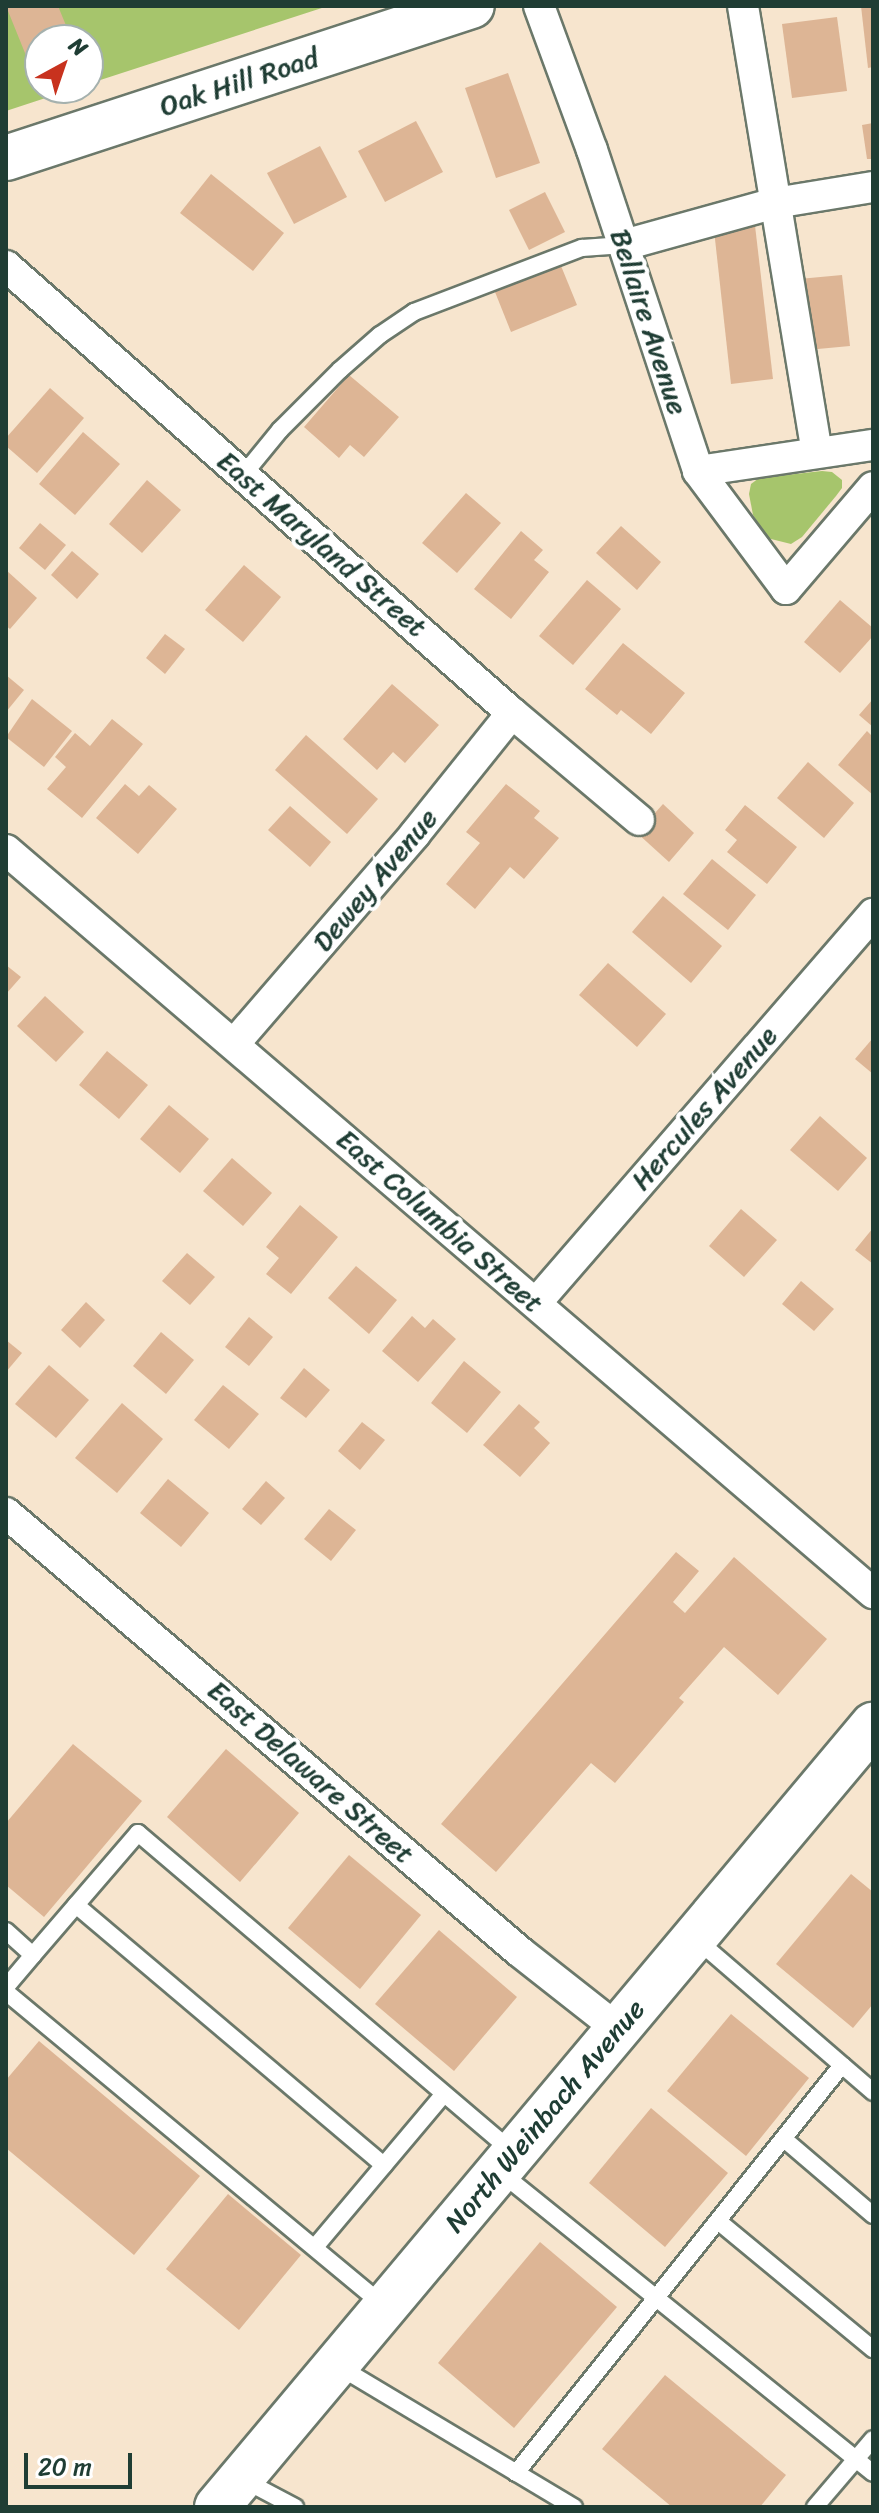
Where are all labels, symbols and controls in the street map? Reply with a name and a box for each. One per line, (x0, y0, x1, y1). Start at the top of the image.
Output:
north arrow (24, 24, 104, 104)
text: N (60, 27, 97, 67)
street label: Oak Hill Road (155, 41, 323, 123)
street label: Bellaire Avenue (603, 225, 695, 419)
street label: East Maryland Street (211, 444, 433, 644)
street label: Dewey Avenue (306, 802, 444, 958)
street label: Hercules Avenue (624, 1019, 784, 1197)
street label: East Columbia Street (330, 1122, 550, 1320)
street label: East Delaware Street (201, 1673, 421, 1871)
street label: North Weinbach Avenue (438, 1993, 652, 2239)
scale bar (28, 2437, 136, 2487)
text: 20 m (38, 2446, 92, 2488)

